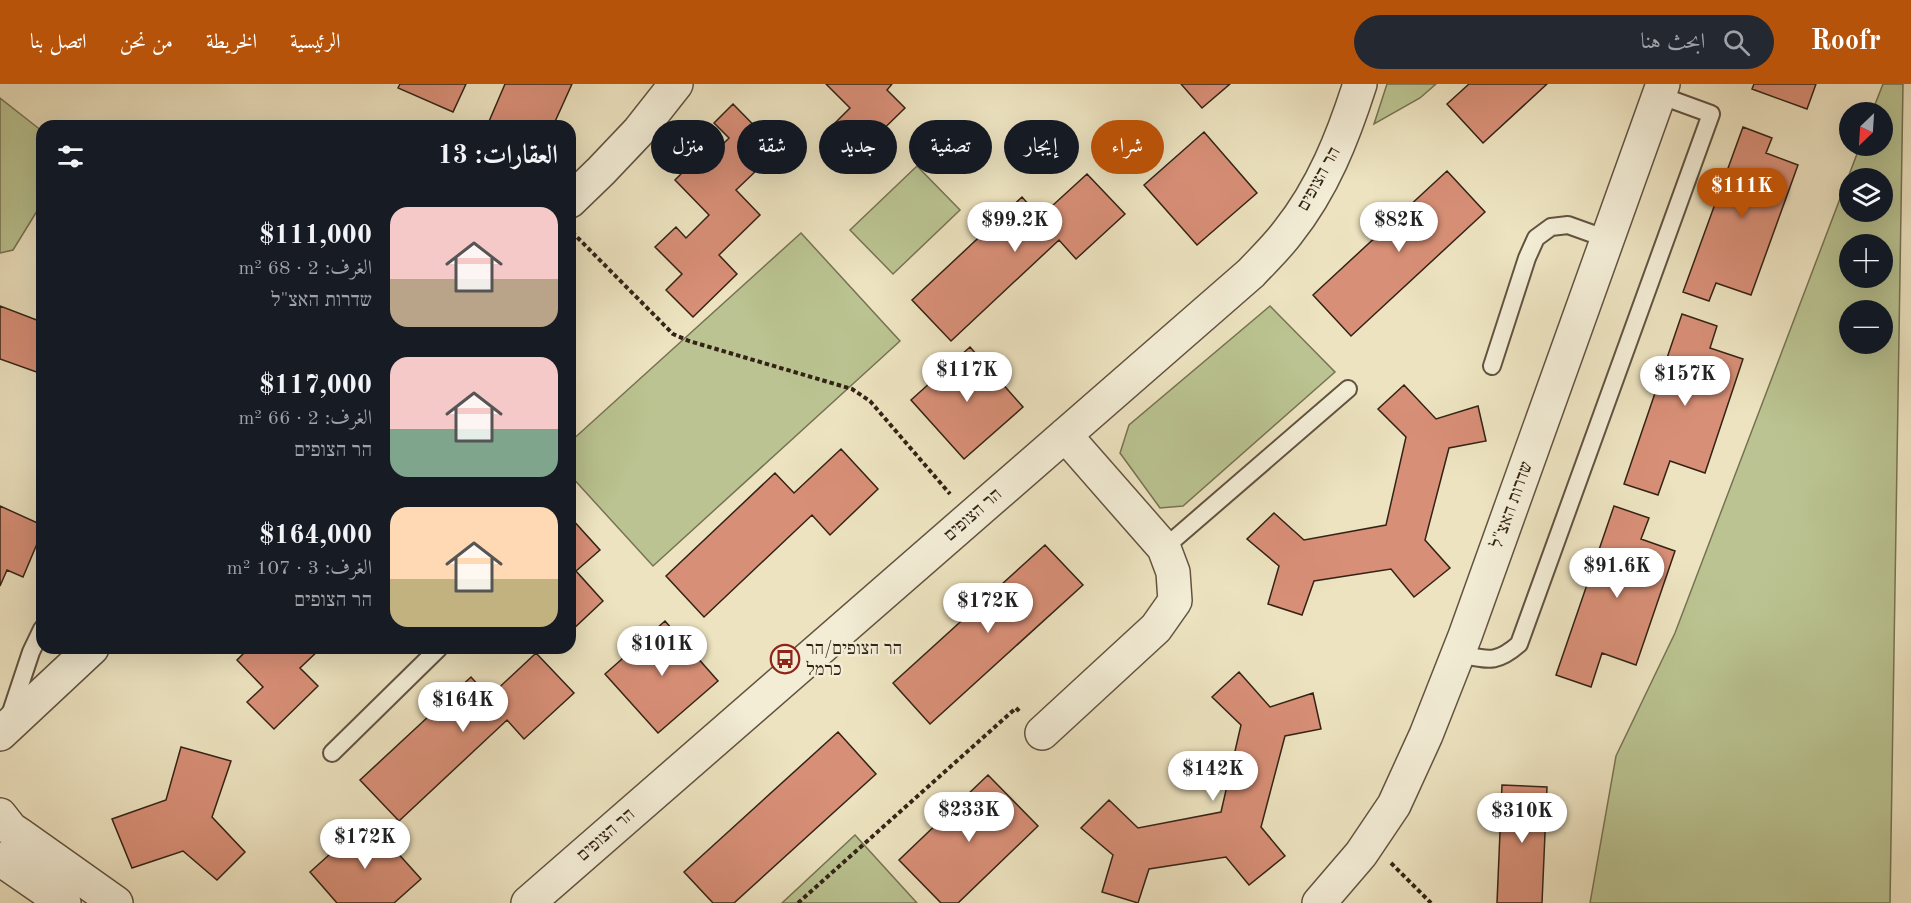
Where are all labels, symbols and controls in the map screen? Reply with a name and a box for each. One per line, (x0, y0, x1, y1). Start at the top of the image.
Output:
search box (1354, 15, 1774, 69)
icon: search (1720, 26, 1753, 59)
text: Roofr (1810, 28, 1881, 56)
text: ابحث هنا (1641, 31, 1705, 53)
text: اتصل بنا (30, 32, 87, 53)
text: من نحن (120, 32, 173, 53)
text: الخريطة (206, 32, 257, 53)
text: الرئيسية (290, 32, 341, 53)
north arrow (1839, 102, 1893, 156)
map controls (1839, 102, 1893, 354)
chip: منزل (651, 120, 725, 174)
chip: شقة (737, 120, 807, 174)
chip: جديد (819, 120, 897, 174)
chip: تصفية (909, 120, 992, 174)
chip: إيجار (1004, 120, 1079, 174)
chip: شراء (1091, 120, 1164, 174)
icon: filters (54, 140, 87, 173)
text: العقارات: 13 (438, 143, 558, 169)
street label: הר הצופים (1294, 144, 1344, 214)
pin: $111K (1700, 168, 1784, 219)
button: layers (1839, 168, 1893, 222)
text: $111K (1711, 177, 1773, 197)
pin: $99.2K (966, 202, 1064, 253)
pin: $82K (1363, 202, 1435, 253)
text: $99.2K (981, 211, 1049, 231)
text: $82K (1374, 211, 1424, 231)
text: $111,000 (259, 223, 372, 249)
icon: home (438, 231, 510, 303)
button: + (1839, 234, 1893, 288)
text: الغرف: 2 · 68 m² (238, 259, 372, 279)
text: שדרות האצ"ל (271, 291, 372, 311)
button: − (1839, 300, 1893, 354)
pin: $117K (925, 352, 1009, 403)
pin: $157K (1643, 356, 1727, 407)
text: $117K (936, 361, 998, 381)
text: $157K (1654, 365, 1716, 385)
text: $117,000 (259, 373, 372, 399)
icon: home (438, 381, 510, 453)
text: الغرف: 2 · 66 m² (238, 409, 372, 429)
text: הר הצופים (294, 441, 372, 461)
street label: שדרות האצ"ל (1487, 459, 1536, 551)
street label: הר הצופים (941, 485, 1005, 545)
text: $164,000 (259, 523, 372, 549)
icon: home (438, 531, 510, 603)
pin: $91.6K (1568, 548, 1666, 599)
text: $91.6K (1583, 557, 1651, 577)
text: الغرف: 3 · 107 m² (227, 559, 372, 579)
pin: $172K (946, 583, 1030, 634)
text: הר הצופים (294, 591, 372, 611)
text: $172K (957, 592, 1019, 612)
pin: $101K (620, 626, 704, 677)
text: $101K (631, 635, 693, 655)
place label: הר הצופים/הר כרמל (806, 640, 902, 679)
bus stop icon: הר הצופים/הר כרמל (769, 643, 801, 675)
pin: $164K (421, 682, 505, 733)
text: $164K (432, 691, 494, 711)
pin: $142K (1171, 751, 1255, 802)
text: $142K (1182, 760, 1244, 780)
pin: $233K (927, 792, 1011, 843)
pin: $310K (1480, 793, 1564, 844)
text: $233K (938, 801, 1000, 821)
text: $310K (1491, 802, 1553, 822)
street label: הר הצופים (574, 805, 638, 865)
pin: $172K (323, 819, 407, 870)
text: $172K (334, 828, 396, 848)

